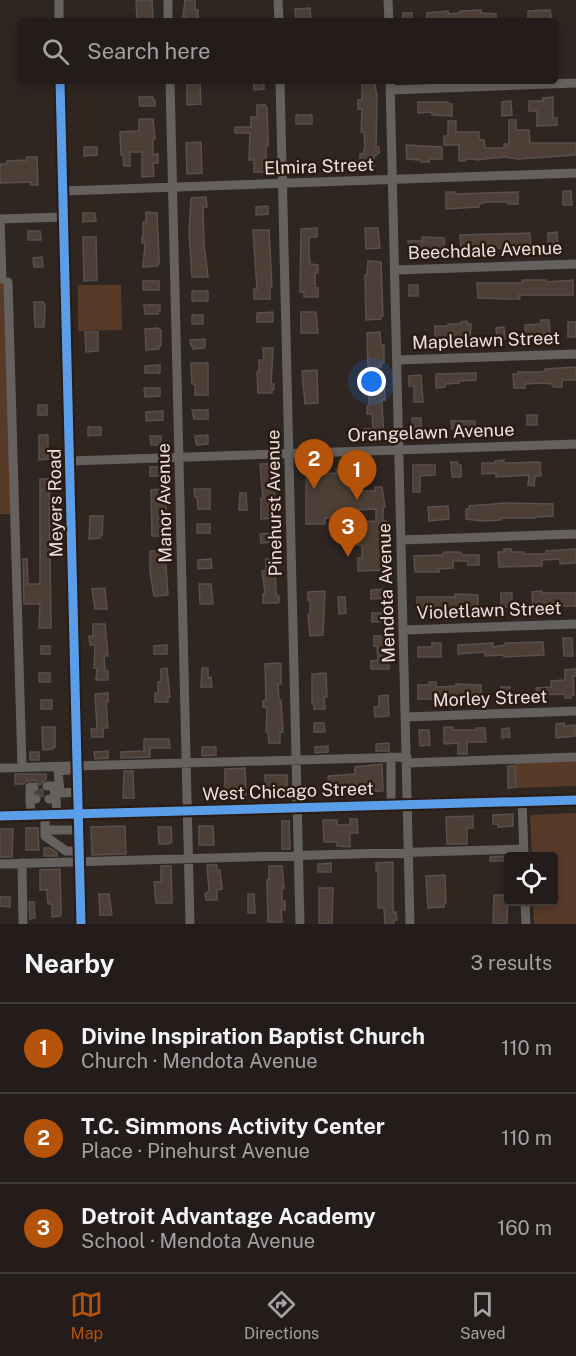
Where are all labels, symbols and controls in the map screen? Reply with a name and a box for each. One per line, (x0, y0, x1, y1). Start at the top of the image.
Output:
search box (18, 18, 558, 84)
icon: search (39, 35, 72, 68)
text: Search here (87, 38, 211, 64)
street label: Elmira Street (264, 154, 374, 178)
street label: Beechdale Avenue (407, 237, 563, 263)
street label: Maplelawn Street (412, 327, 560, 353)
your location (357, 367, 386, 396)
street label: Orangelawn Avenue (347, 419, 515, 445)
street label: Pinehurst Avenue (262, 430, 286, 576)
pin: 2 (294, 440, 334, 489)
street label: Manor Avenue (152, 443, 176, 563)
street label: Meyers Road (44, 449, 66, 557)
pin: 1 (338, 450, 376, 500)
pin: 3 (328, 508, 368, 557)
street label: Mendota Avenue (373, 523, 399, 663)
street label: Violetlawn Street (416, 597, 562, 623)
street label: Morley Street (432, 686, 548, 710)
street label: West Chicago Street (202, 778, 374, 804)
map controls (504, 852, 558, 906)
button: locate (504, 852, 558, 906)
text: Nearby (24, 948, 114, 979)
text: 3 results (471, 951, 552, 975)
text: Divine Inspiration Baptist Church (81, 1023, 425, 1049)
text: 1 (39, 1036, 48, 1060)
text: 110 m (501, 1036, 552, 1060)
text: Church · Mendota Avenue (81, 1049, 318, 1073)
text: T.C. Simmons Activity Center (81, 1113, 385, 1139)
text: 2 (37, 1126, 50, 1150)
text: 110 m (501, 1126, 552, 1150)
text: Place · Pinehurst Avenue (81, 1139, 310, 1163)
text: Detroit Advantage Academy (81, 1203, 376, 1229)
text: 3 (37, 1216, 50, 1240)
text: 160 m (497, 1216, 552, 1240)
text: School · Mendota Avenue (81, 1229, 315, 1253)
tab: Map (70, 1288, 103, 1343)
tab: Directions (244, 1288, 319, 1343)
tab: Saved (460, 1288, 506, 1343)

